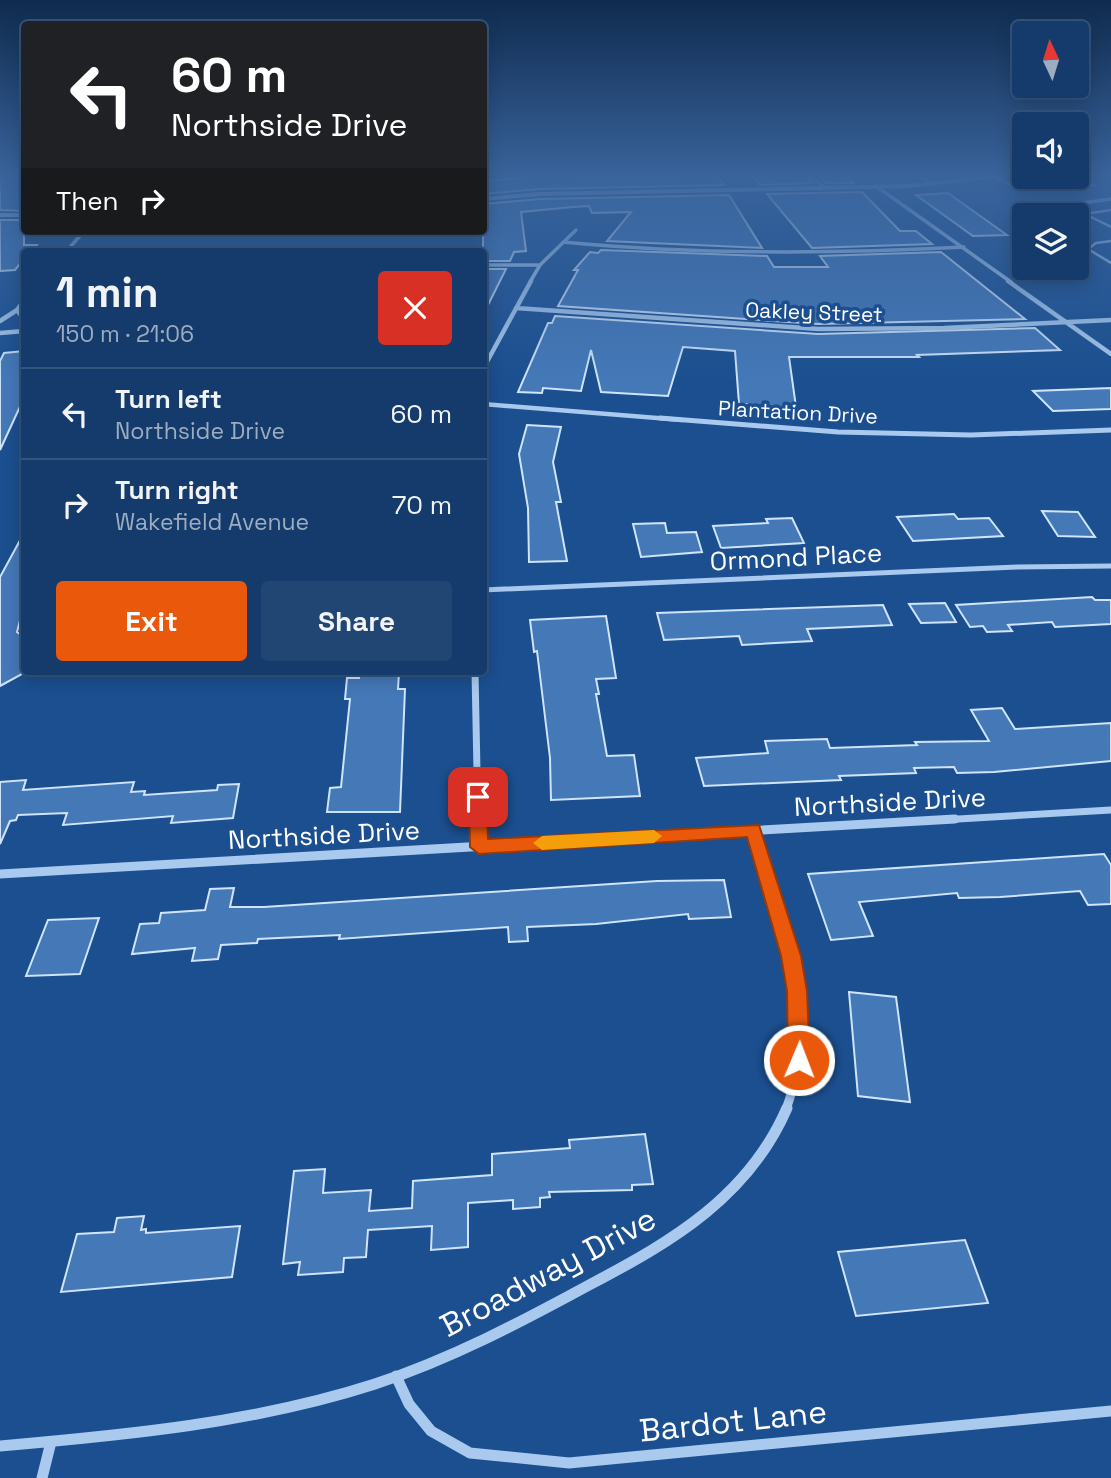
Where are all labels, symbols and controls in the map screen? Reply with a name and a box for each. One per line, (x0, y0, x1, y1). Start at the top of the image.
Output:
north arrow (1012, 21, 1088, 98)
map controls (1012, 21, 1089, 280)
text: 60 m (171, 44, 287, 106)
icon: left (56, 49, 147, 140)
text: Northside Drive (171, 105, 408, 145)
button: sound (1012, 112, 1089, 189)
icon: right (133, 182, 171, 220)
text: Then (56, 184, 119, 218)
button: layers (1012, 203, 1089, 280)
text: 1 min (56, 266, 159, 319)
button: close (378, 271, 452, 345)
street label: Oakley Street (745, 296, 883, 328)
text: 150 m · 21:06 (56, 319, 194, 349)
text: Turn left (115, 382, 222, 416)
street label: Plantation Drive (718, 394, 878, 430)
icon: left (56, 395, 94, 433)
text: 60 m (390, 397, 452, 431)
text: Northside Drive (115, 416, 285, 446)
text: Turn right (115, 473, 239, 507)
icon: right (56, 486, 94, 524)
text: 70 m (392, 488, 452, 522)
text: Wakefield Avenue (115, 507, 309, 537)
street label: Ormond Place (709, 536, 883, 578)
button: Exit (56, 581, 247, 661)
button: Share (261, 581, 452, 661)
pin (448, 767, 508, 827)
icon: arrive (459, 778, 497, 816)
street label: Northside Drive (793, 780, 987, 824)
street label: Northside Drive (227, 813, 421, 857)
position arrow (762, 1023, 836, 1097)
street label: Broadway Drive (433, 1198, 663, 1346)
street label: Bardot Lane (637, 1391, 829, 1451)

